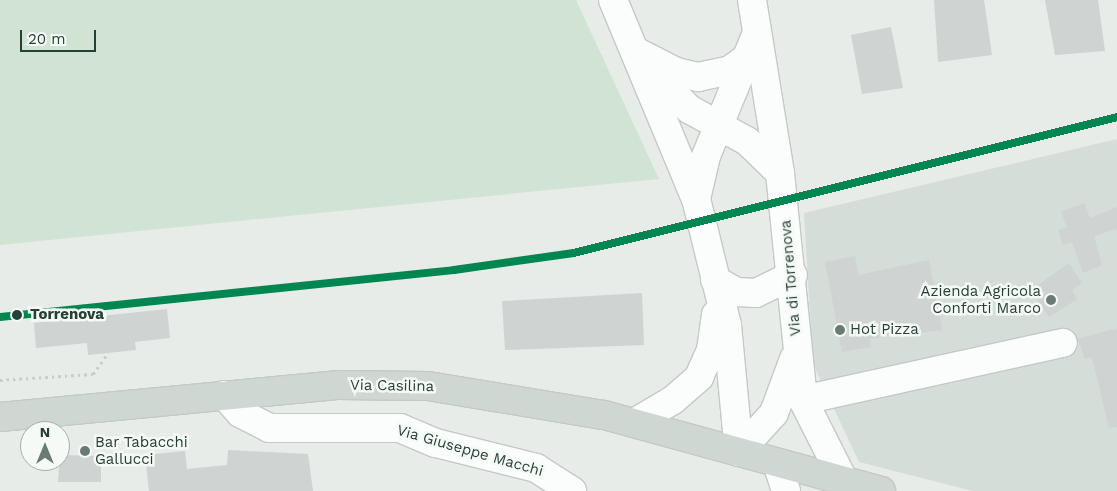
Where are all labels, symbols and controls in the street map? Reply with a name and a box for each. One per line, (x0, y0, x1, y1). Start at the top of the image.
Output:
scale bar (22, 20, 99, 52)
text: 20 m (28, 30, 66, 48)
street label: Via di Torrenova (777, 219, 805, 337)
place label: Azienda Agricola Conforti Marco (920, 282, 1041, 317)
marker: Azienda Agricola Conforti Marco (1045, 294, 1057, 306)
marker: Torrenova (8, 306, 26, 324)
place label: Torrenova (30, 306, 104, 324)
place label: Hot Pizza (850, 321, 919, 339)
marker: Hot Pizza (834, 324, 846, 336)
street label: Via Casilina (350, 376, 434, 396)
north arrow (20, 421, 70, 471)
street label: Via Giuseppe Macchi (395, 421, 545, 481)
text: N (40, 424, 50, 440)
place label: Bar Tabacchi Gallucci (95, 433, 189, 468)
marker: Bar Tabacchi Gallucci (79, 445, 91, 457)

